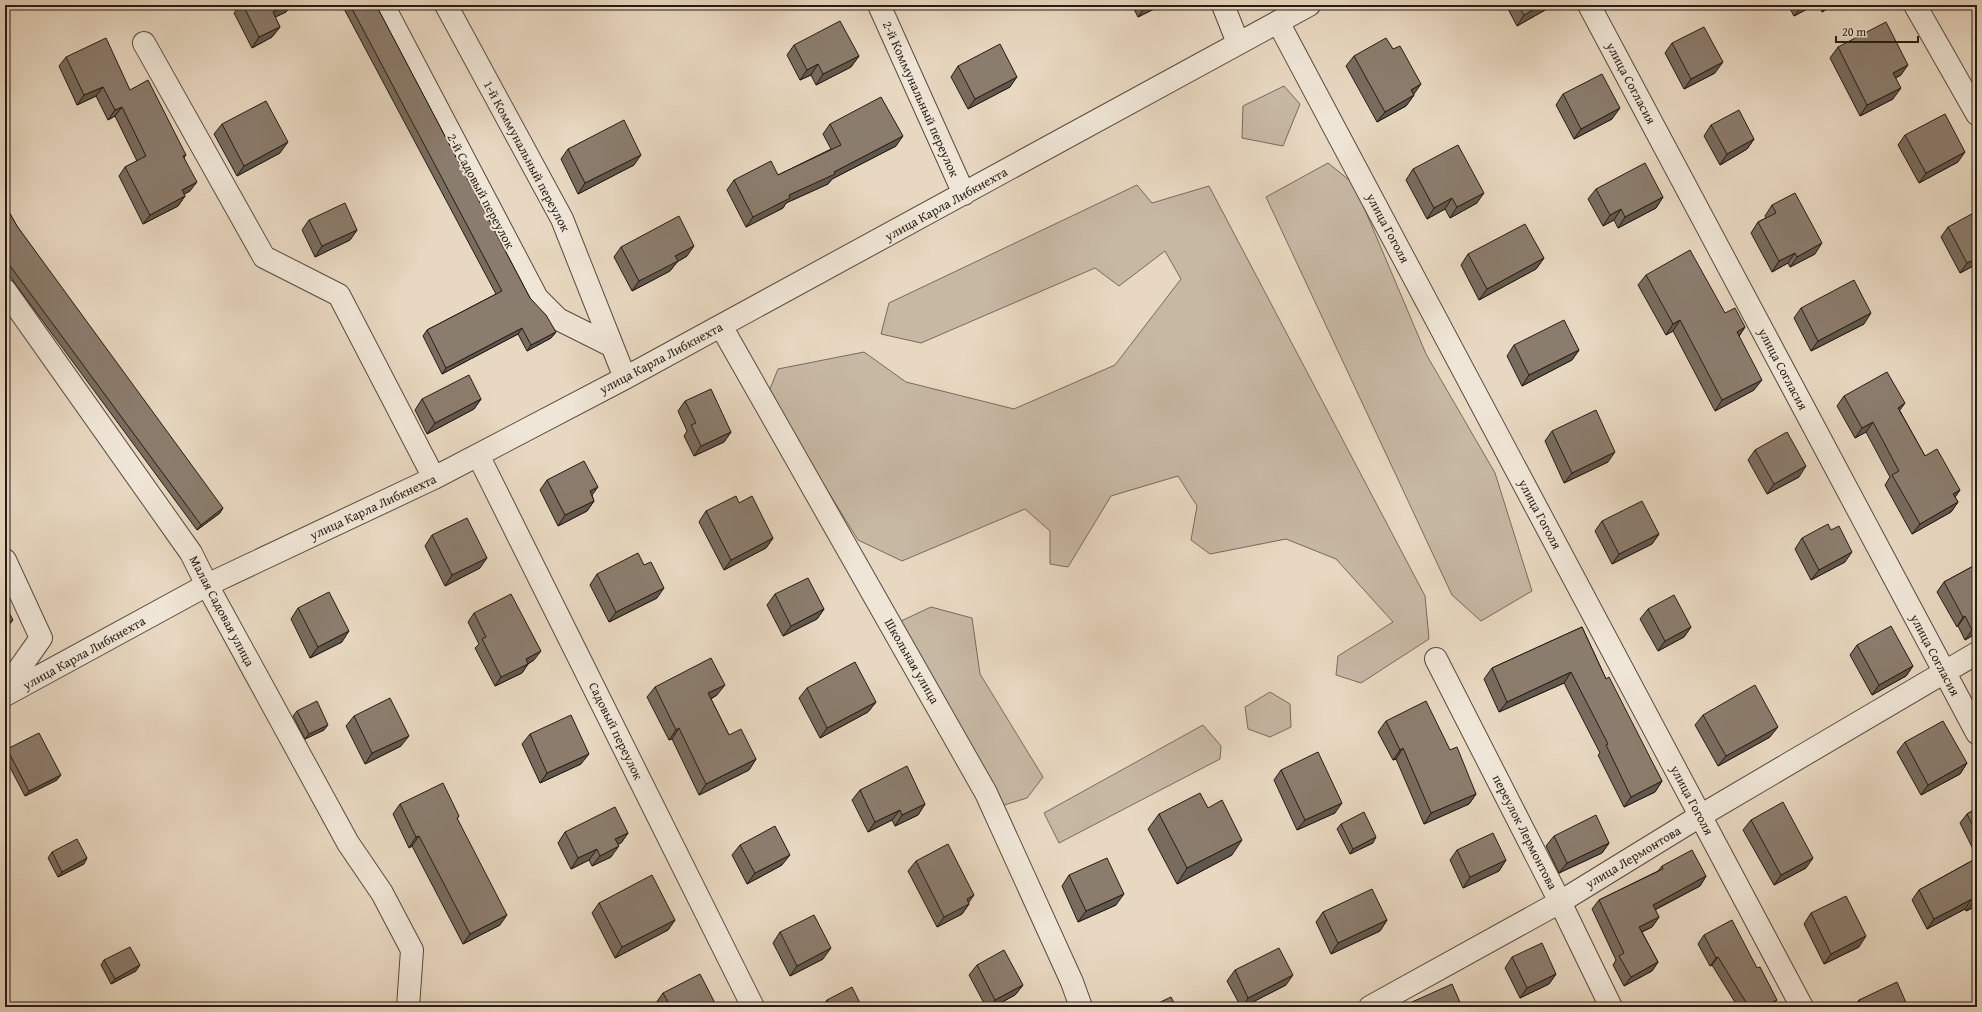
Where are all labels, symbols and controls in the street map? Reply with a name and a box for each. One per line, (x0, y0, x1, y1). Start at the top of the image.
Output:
street label: 2-й Коммунальный переулок (878, 18, 964, 180)
scale bar (1836, 18, 1918, 44)
text: 20 m (1842, 23, 1866, 40)
street label: улица Согласия (1601, 38, 1661, 128)
street label: 1-й Коммунальный переулок (479, 77, 575, 235)
street label: 2-й Садовый переулок (443, 130, 520, 252)
street label: улица Карла Либкнехта (880, 162, 1011, 246)
street label: улица Гоголя (1361, 189, 1415, 267)
street label: улица Карла Либкнехта (595, 317, 727, 399)
street label: улица Согласия (1753, 324, 1813, 414)
street label: улица Карла Либкнехта (306, 469, 440, 545)
street label: улица Гоголя (1513, 475, 1567, 553)
street label: Малая Садовая улица (185, 552, 260, 671)
street label: улица Согласия (1905, 610, 1965, 700)
street label: улица Карла Либкнехта (18, 611, 149, 695)
street label: Школьная улица (880, 615, 945, 708)
street label: Садовый переулок (584, 679, 648, 783)
street label: улица Гоголя (1665, 761, 1719, 839)
street label: переулок Лермонтова (1488, 771, 1563, 894)
street label: улица Лермонтова (1581, 821, 1685, 894)

